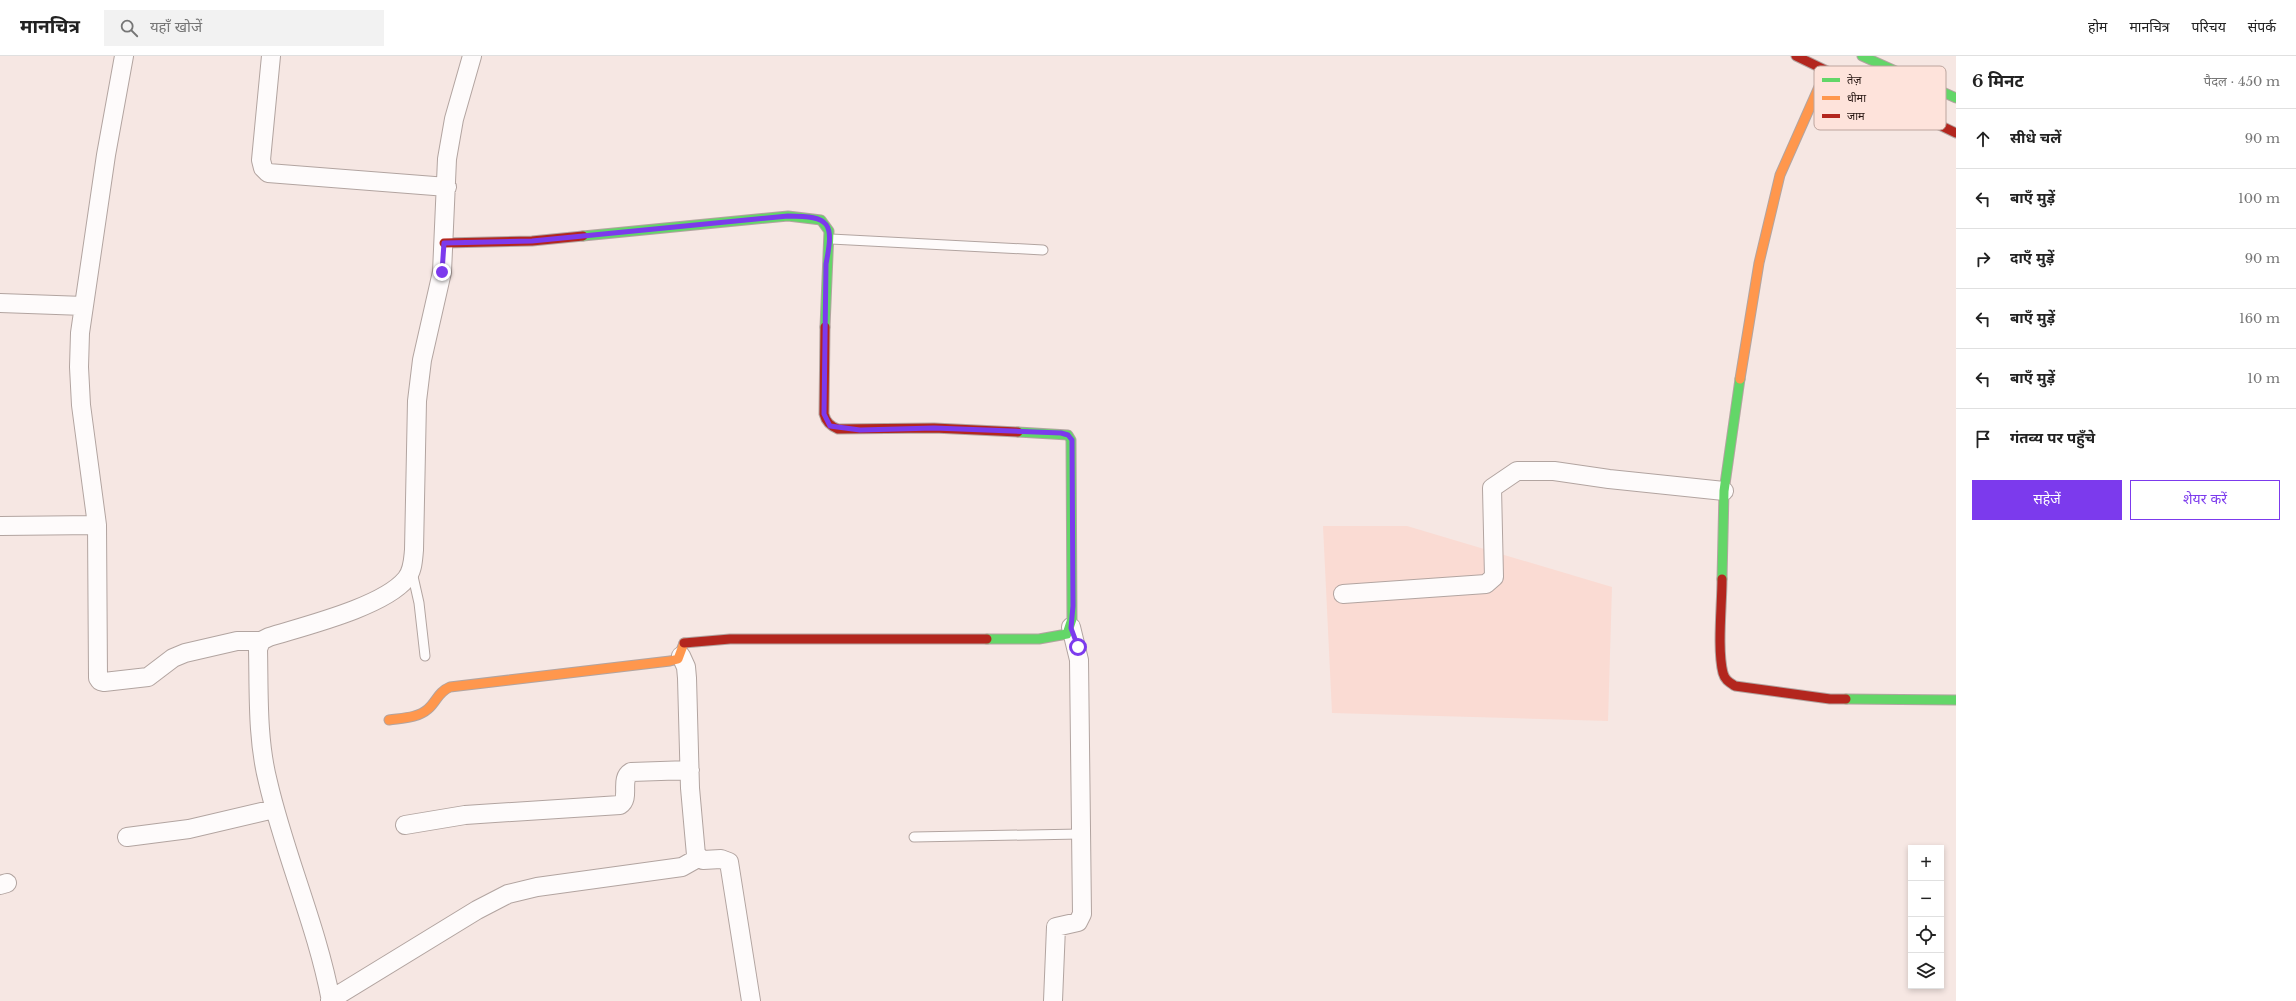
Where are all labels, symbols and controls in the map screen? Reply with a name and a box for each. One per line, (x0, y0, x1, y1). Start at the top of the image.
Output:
search box (104, 10, 384, 46)
text: मानचित्र (20, 15, 80, 38)
icon: search (118, 17, 140, 39)
text: यहाँ खोजें (150, 17, 202, 36)
text: होम (2088, 18, 2107, 36)
text: मानचित्र (2129, 18, 2170, 36)
text: परिचय (2192, 18, 2226, 36)
text: संपर्क (2248, 18, 2276, 36)
legend (1814, 66, 1946, 130)
text: 6 मिनट (1972, 71, 2024, 92)
text: तेज़ (1847, 73, 1862, 87)
text: पैदल · 450 m (2204, 73, 2280, 90)
text: धीमा (1847, 91, 1866, 105)
text: जाम (1847, 109, 1865, 123)
icon: ahead (1972, 128, 1994, 150)
text: सीधे चलें (2010, 128, 2061, 147)
text: 90 m (2245, 130, 2280, 147)
icon: left (1972, 188, 1994, 210)
text: बाएँ मुड़ें (2010, 188, 2055, 207)
text: 100 m (2238, 190, 2280, 207)
icon: right (1972, 248, 1994, 270)
text: दाएँ मुड़ें (2010, 248, 2054, 267)
text: 90 m (2245, 250, 2280, 267)
route end (433, 263, 451, 281)
icon: left (1972, 308, 1994, 330)
text: बाएँ मुड़ें (2010, 308, 2055, 327)
text: 160 m (2239, 310, 2280, 327)
icon: left (1972, 368, 1994, 390)
text: बाएँ मुड़ें (2010, 368, 2055, 387)
text: 10 m (2247, 370, 2280, 387)
icon: arrive (1972, 428, 1994, 450)
text: गंतव्य पर पहुँचे (2010, 428, 2095, 447)
button: सहेजें (1972, 480, 2122, 520)
button: शेयर करें (2130, 480, 2280, 520)
route start (1069, 638, 1087, 656)
map controls (1908, 845, 1944, 989)
button: + (1908, 845, 1944, 881)
button: − (1908, 881, 1944, 917)
button: locate (1908, 917, 1944, 953)
button: layers (1908, 953, 1944, 989)

